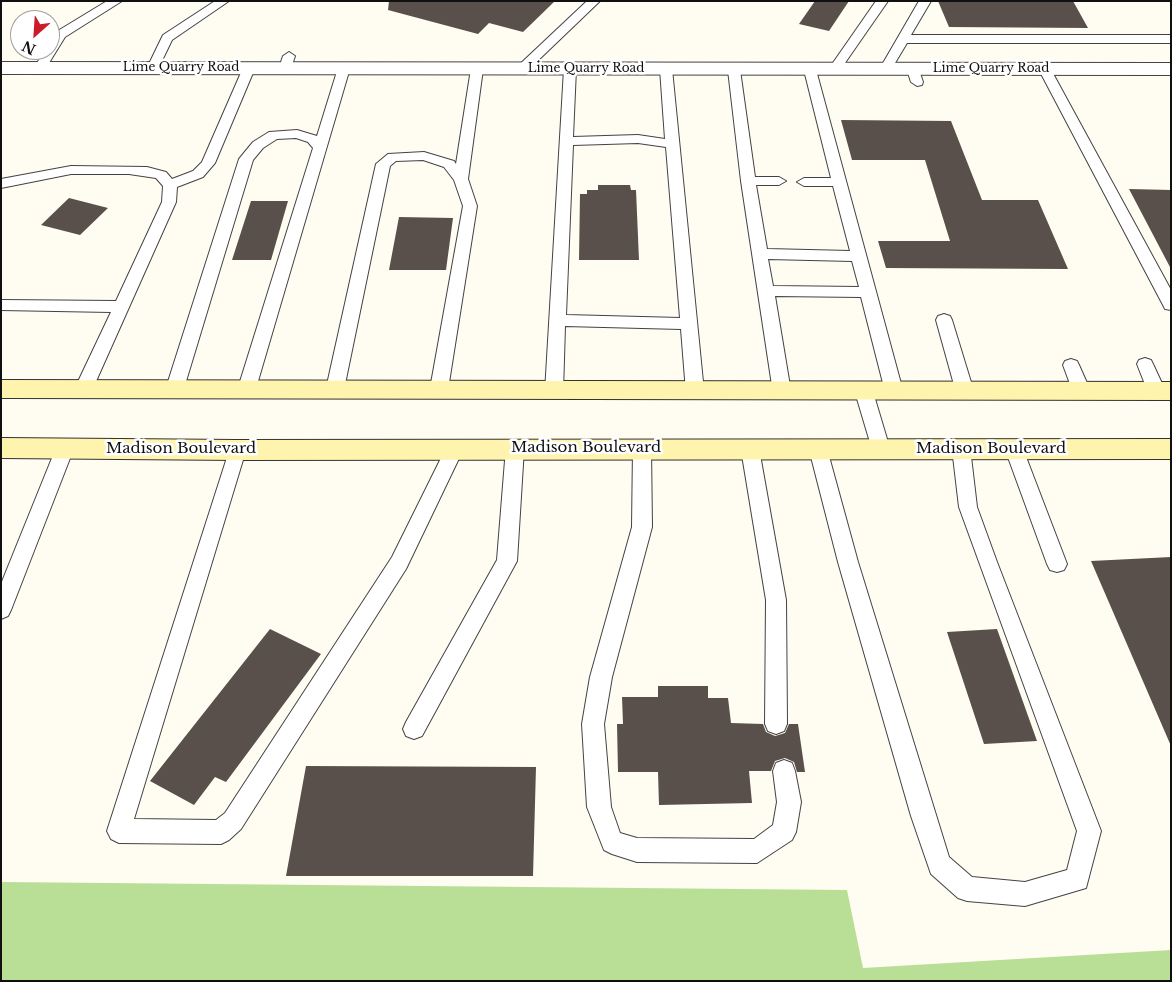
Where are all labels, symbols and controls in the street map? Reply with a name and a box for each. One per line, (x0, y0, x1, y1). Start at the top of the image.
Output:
north arrow (10, 10, 60, 60)
text: N (19, 37, 39, 59)
street label: Lime Quarry Road (123, 61, 239, 75)
street label: Lime Quarry Road (528, 62, 644, 76)
street label: Lime Quarry Road (933, 62, 1049, 76)
street label: Madison Boulevard (511, 439, 661, 457)
street label: Madison Boulevard (106, 440, 256, 458)
street label: Madison Boulevard (916, 440, 1066, 458)

